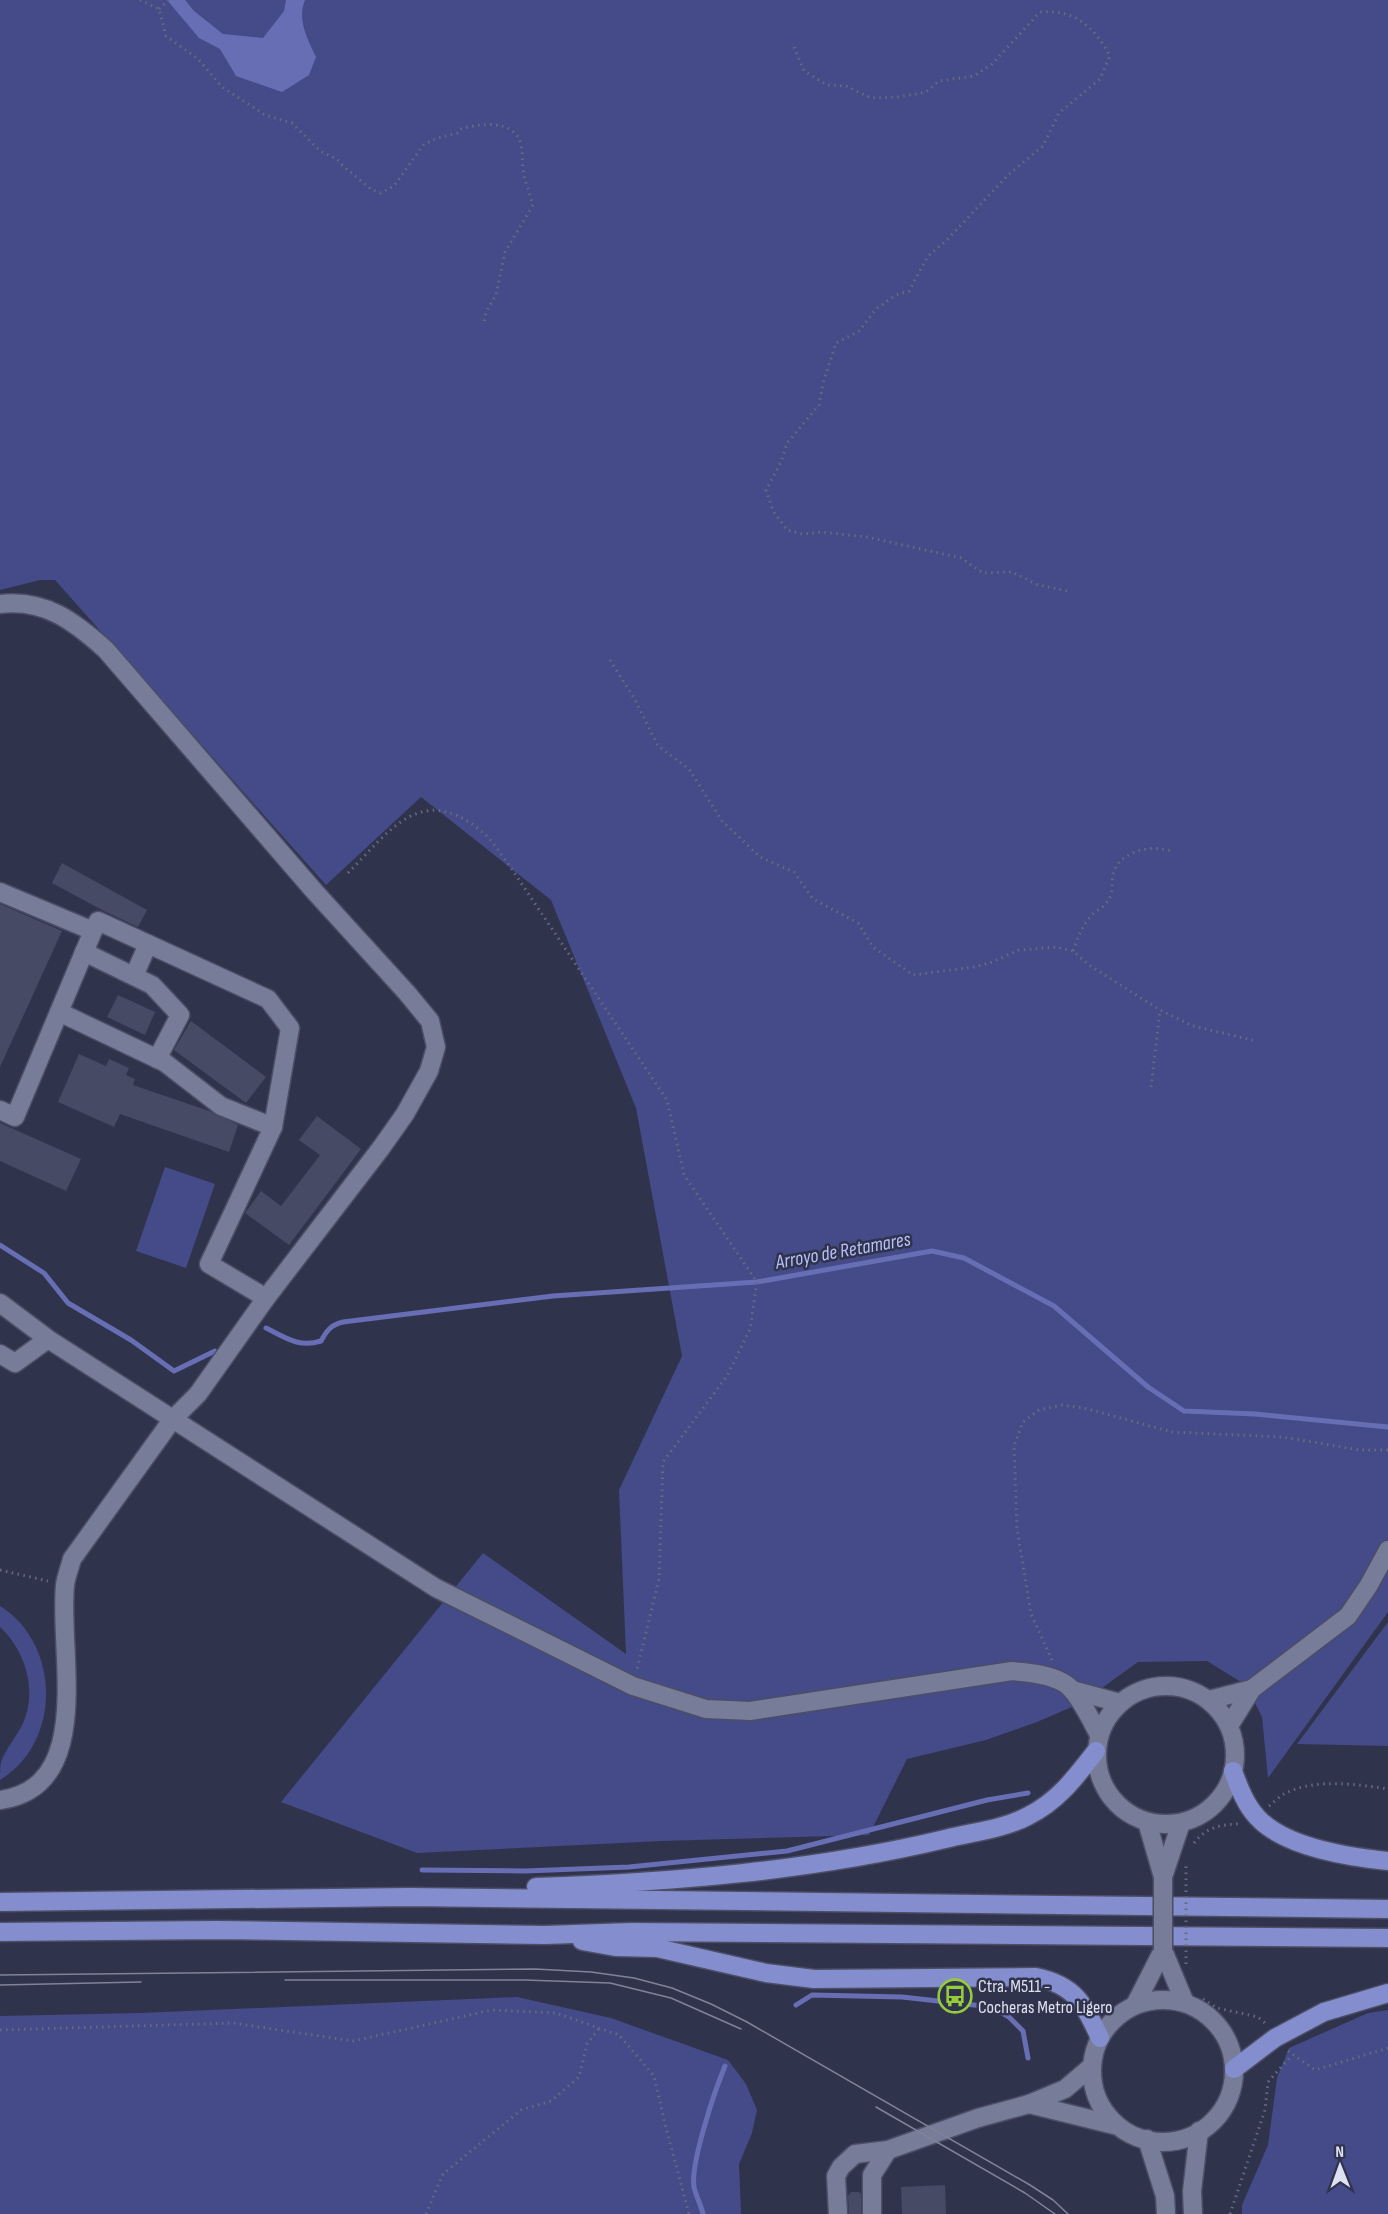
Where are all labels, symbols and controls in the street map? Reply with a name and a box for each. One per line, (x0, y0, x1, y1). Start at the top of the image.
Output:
water label: Arroyo de Retamares (773, 1227, 912, 1275)
place label: Ctra. M511 - Cocheras Metro Ligero (978, 1976, 1113, 2018)
bus stop icon: Ctra. M511 - Cocheras Metro Ligero (937, 1978, 973, 2014)
north arrow (1310, 2136, 1370, 2196)
text: N (1335, 2143, 1344, 2162)

